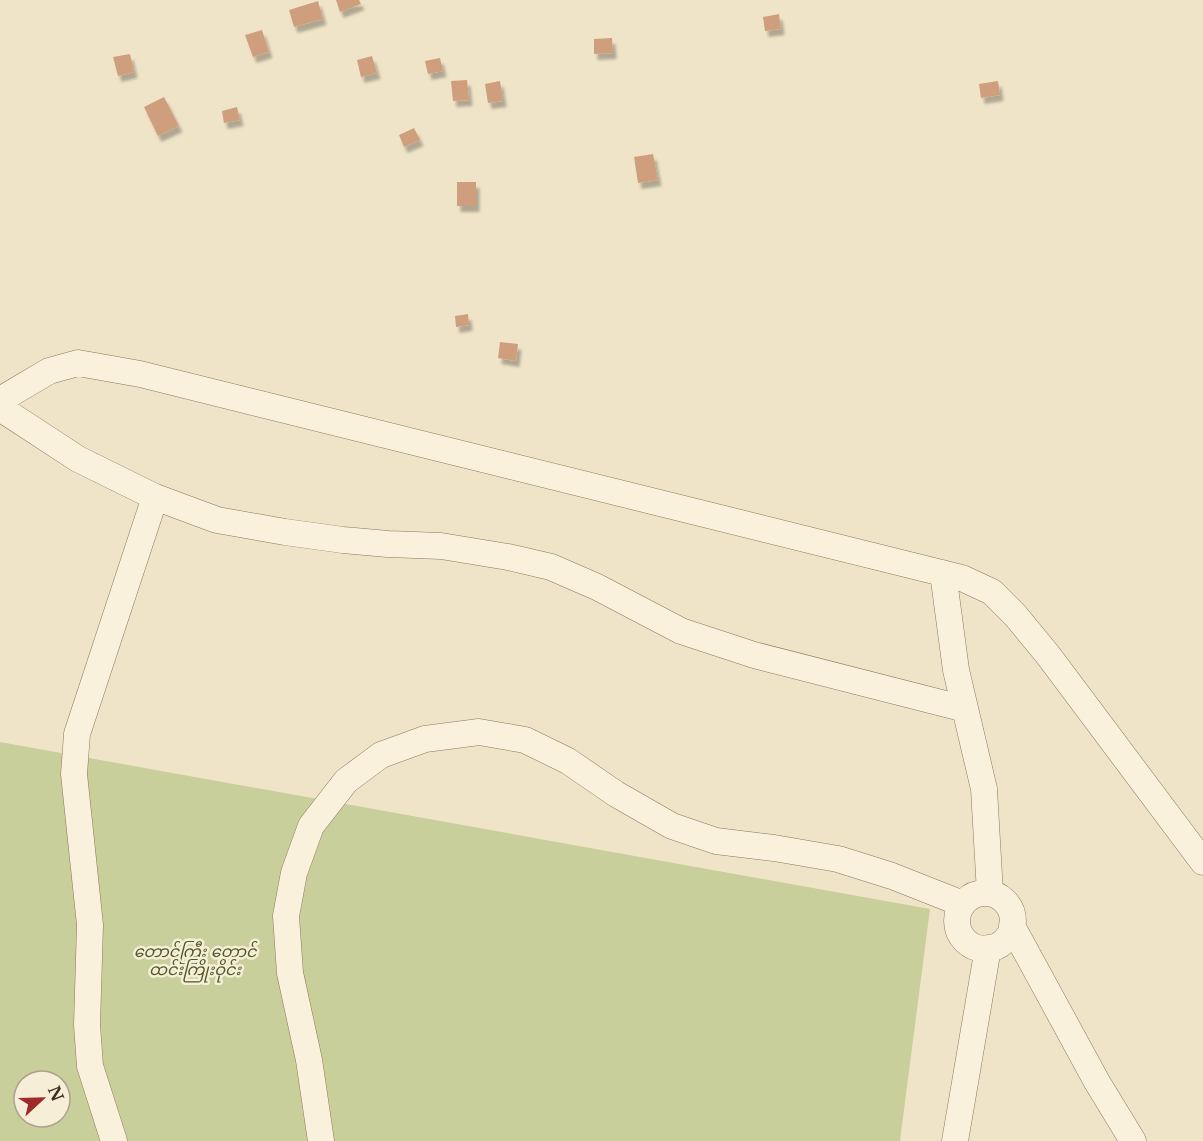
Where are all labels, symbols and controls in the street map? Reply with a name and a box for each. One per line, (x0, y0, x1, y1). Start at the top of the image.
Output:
park label: တောင်ကြီး တောင် ထင်းကြိုးဝိုင်း (134, 940, 258, 983)
north arrow (12, 1069, 72, 1129)
text: N (44, 1083, 68, 1104)

